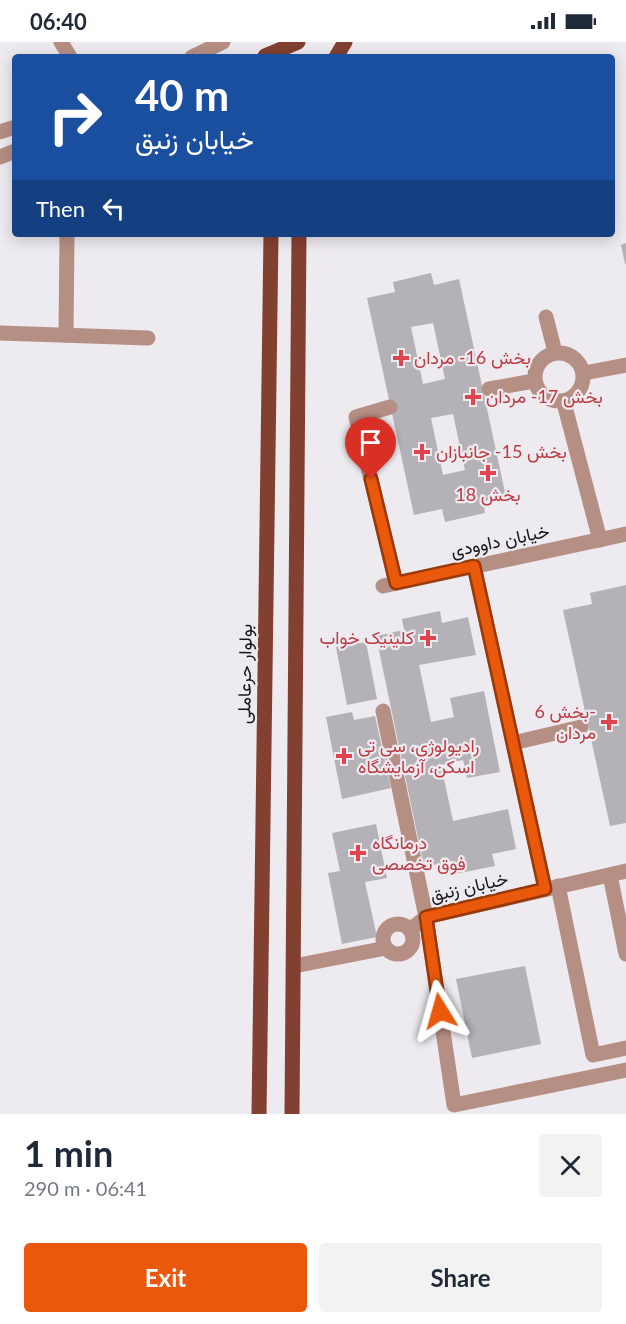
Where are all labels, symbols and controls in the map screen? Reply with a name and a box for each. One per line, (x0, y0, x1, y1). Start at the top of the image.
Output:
text: 06:40 (30, 8, 87, 35)
text: 40 m (135, 70, 229, 120)
icon: right (36, 78, 114, 156)
text: خیابان زنبق (135, 122, 254, 155)
icon: left (97, 192, 130, 225)
text: Then (36, 195, 85, 222)
place label: بخش 16- مردان (414, 346, 531, 369)
marker: بخش 16- مردان (392, 349, 410, 367)
place label: بخش 17- مردان (486, 385, 603, 408)
marker: بخش 17- مردان (464, 388, 482, 406)
pin (345, 417, 396, 479)
icon: arrive (354, 426, 387, 459)
place label: بخش 15- جانبازان (436, 440, 567, 463)
marker: بخش 15- جانبازان (413, 443, 431, 461)
marker: بخش 18 (479, 464, 497, 482)
place label: بخش 18 (455, 483, 521, 506)
street label: خیابان داوودی (448, 519, 551, 562)
street label: بولوار حرعاملی (232, 624, 257, 724)
place label: کلینیک خواب (320, 626, 414, 649)
marker: کلینیک خواب (419, 629, 437, 647)
place label: بخش 6- مردان (534, 700, 596, 744)
marker: بخش 6- مردان (600, 713, 618, 731)
place label: رادیولوژی، سی تی اسکن، آزمایشگاه (358, 734, 480, 778)
marker: رادیولوژی، سی تی اسکن، آزمایشگاه (335, 747, 353, 765)
place label: درمانگاه فوق تخصصی (372, 831, 466, 875)
marker: درمانگاه فوق تخصصی (349, 844, 367, 862)
street label: خیابان زنبق (428, 866, 510, 907)
position arrow (408, 979, 472, 1043)
text: 1 min (24, 1131, 113, 1175)
button: close (539, 1134, 602, 1197)
text: 290 m · 06:41 (24, 1176, 147, 1200)
button: Exit (24, 1243, 307, 1312)
button: Share (319, 1243, 602, 1312)

